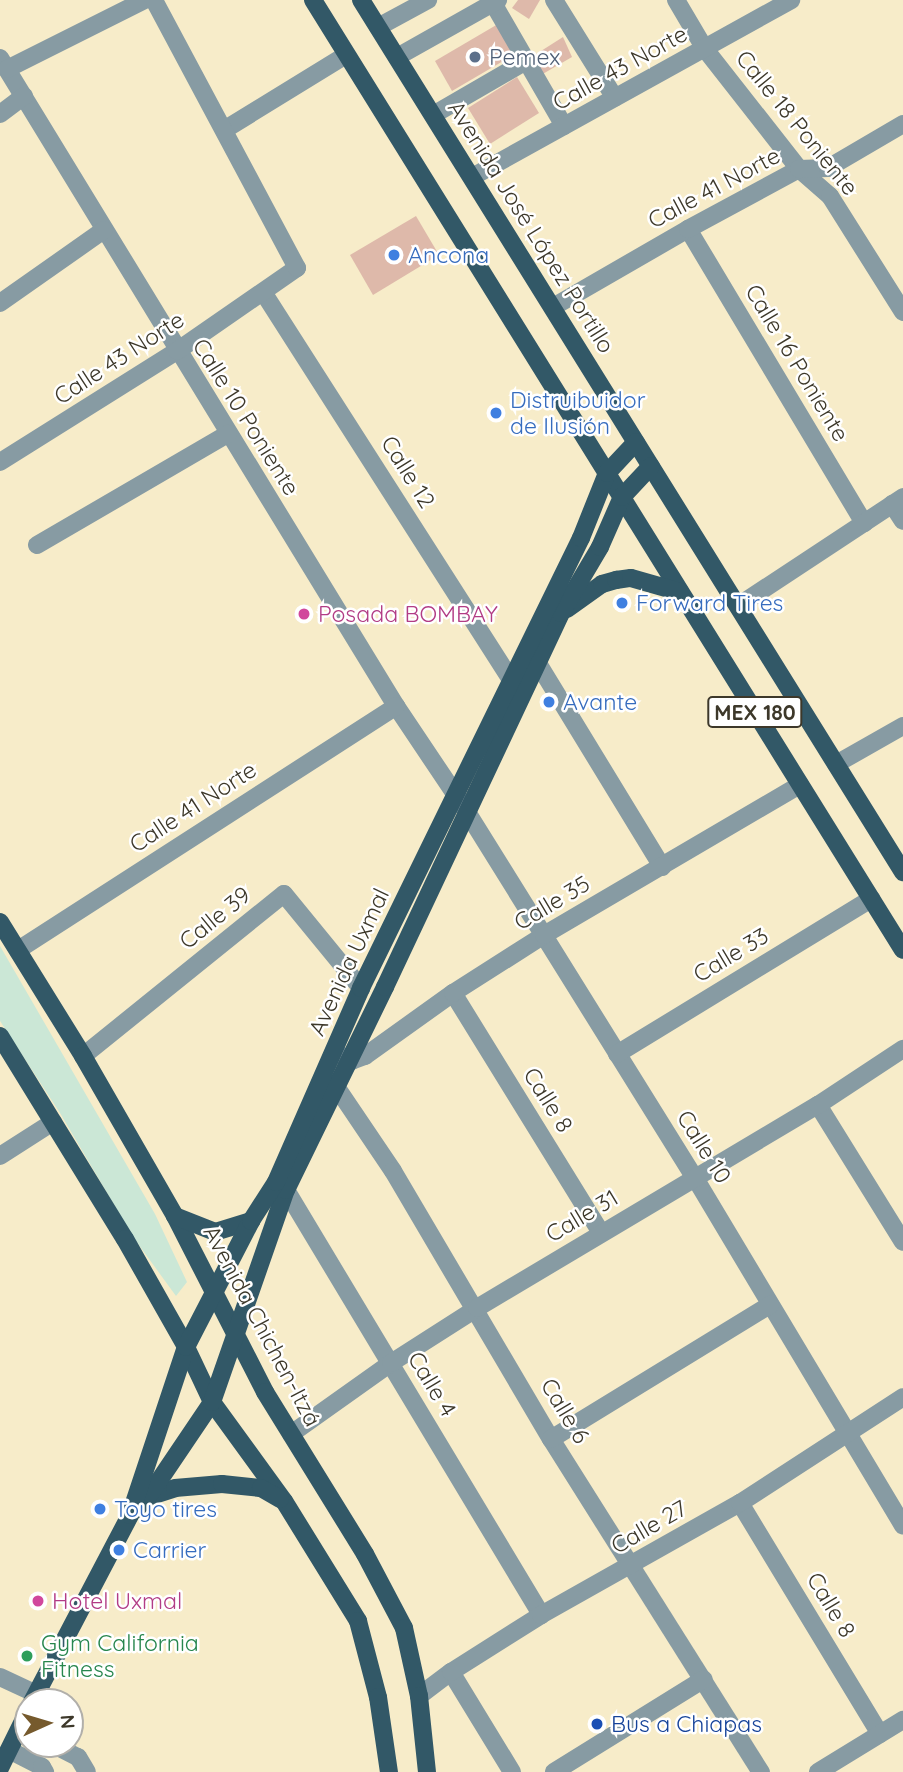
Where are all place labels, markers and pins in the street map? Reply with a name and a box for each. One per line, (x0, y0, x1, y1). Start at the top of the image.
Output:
place label: Pemex (489, 43, 560, 71)
marker: Pemex (467, 49, 483, 65)
place label: Ancona (408, 241, 489, 269)
marker: Ancona (386, 247, 402, 263)
place label: Distruibuidor de Ilusión (510, 386, 646, 440)
marker: Distruibuidor de Ilusión (488, 405, 504, 421)
place label: Forward Tires (636, 589, 783, 617)
marker: Forward Tires (614, 595, 630, 611)
place label: Posada BOMBAY (318, 600, 498, 628)
marker: Posada BOMBAY (296, 606, 312, 622)
place label: Avante (563, 688, 637, 716)
marker: Avante (541, 694, 557, 710)
place label: Toyo tires (114, 1495, 217, 1523)
marker: Toyo tires (92, 1501, 108, 1517)
place label: Carrier (133, 1536, 206, 1564)
marker: Carrier (111, 1542, 127, 1558)
place label: Hotel Uxmal (52, 1587, 182, 1615)
marker: Hotel Uxmal (30, 1593, 46, 1609)
place label: Gym California Fitness (41, 1629, 199, 1683)
marker: Gym California Fitness (19, 1648, 35, 1664)
place label: Bus a Chiapas (611, 1710, 762, 1738)
marker: Bus a Chiapas (589, 1716, 605, 1732)

